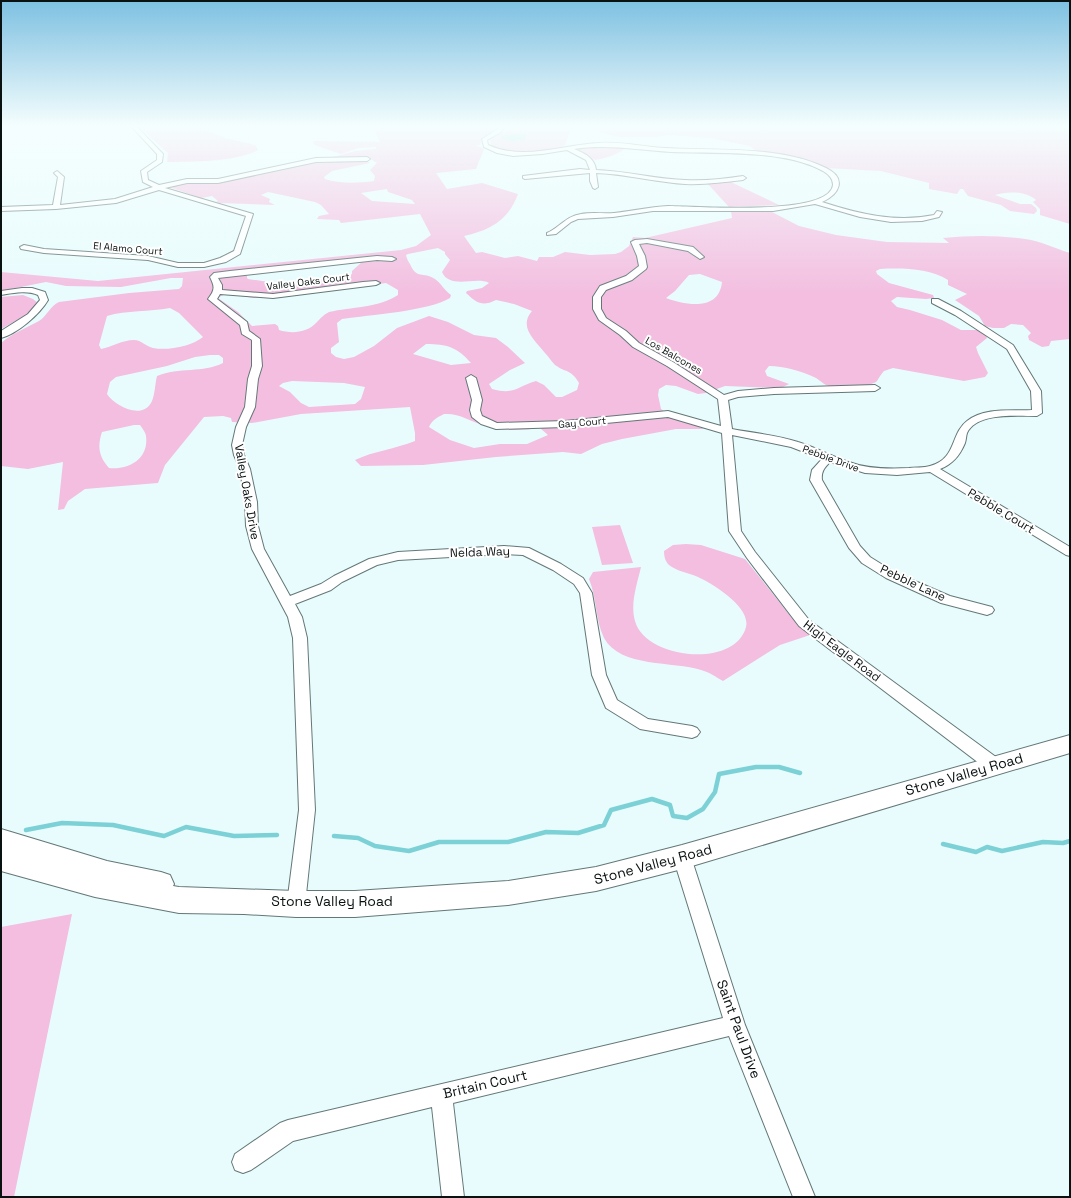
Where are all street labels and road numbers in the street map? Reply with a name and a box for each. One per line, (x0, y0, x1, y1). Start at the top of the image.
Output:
street label: El Alamo Court (93, 239, 164, 258)
street label: Valley Oaks Court (266, 270, 351, 293)
street label: Los Balcones (643, 334, 705, 377)
street label: Gay Court (558, 414, 607, 431)
street label: Pebble Drive (801, 442, 861, 475)
street label: Valley Oaks Drive (231, 443, 263, 541)
street label: Pebble Court (965, 485, 1037, 537)
street label: Nelda Way (450, 543, 510, 561)
street label: Pebble Lane (878, 561, 948, 605)
street label: High Eagle Road (800, 617, 884, 685)
street label: Stone Valley Road (903, 749, 1025, 799)
street label: Stone Valley Road (592, 840, 714, 888)
street label: Stone Valley Road (271, 892, 393, 910)
street label: Saint Paul Drive (713, 977, 765, 1081)
street label: Britain Court (441, 1066, 529, 1102)

